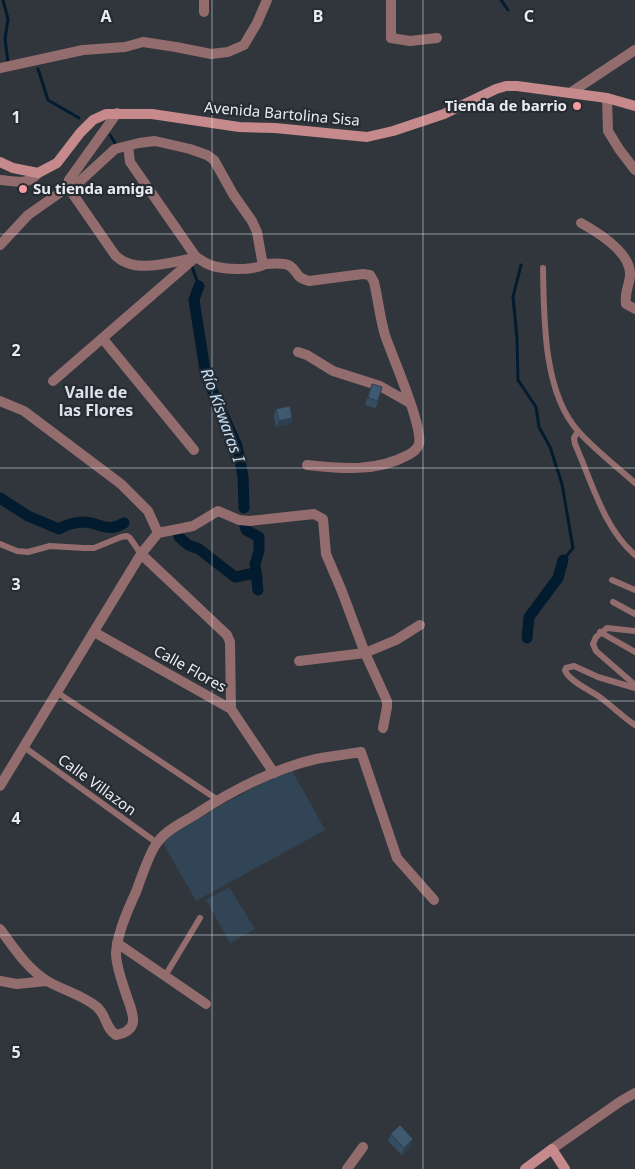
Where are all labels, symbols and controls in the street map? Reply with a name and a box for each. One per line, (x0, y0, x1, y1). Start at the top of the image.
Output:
text: A (100, 5, 112, 27)
text: B (313, 5, 323, 27)
text: C (524, 5, 534, 27)
place label: Tienda de barrio (445, 95, 567, 115)
street label: Avenida Bartolina Sisa (203, 96, 361, 130)
marker: Tienda de barrio (571, 100, 583, 112)
text: 1 (11, 106, 21, 128)
place label: Su tienda amiga (33, 178, 154, 198)
marker: Su tienda amiga (17, 183, 29, 195)
text: 2 (11, 339, 21, 361)
water label: Río Kiswaras I (196, 365, 251, 467)
district label: Valle de las Flores (59, 381, 133, 421)
text: 3 (11, 573, 21, 595)
street label: Calle Flores (151, 640, 230, 696)
street label: Calle Villazon (54, 749, 141, 819)
text: 4 (11, 807, 21, 829)
text: 5 (11, 1041, 21, 1063)

